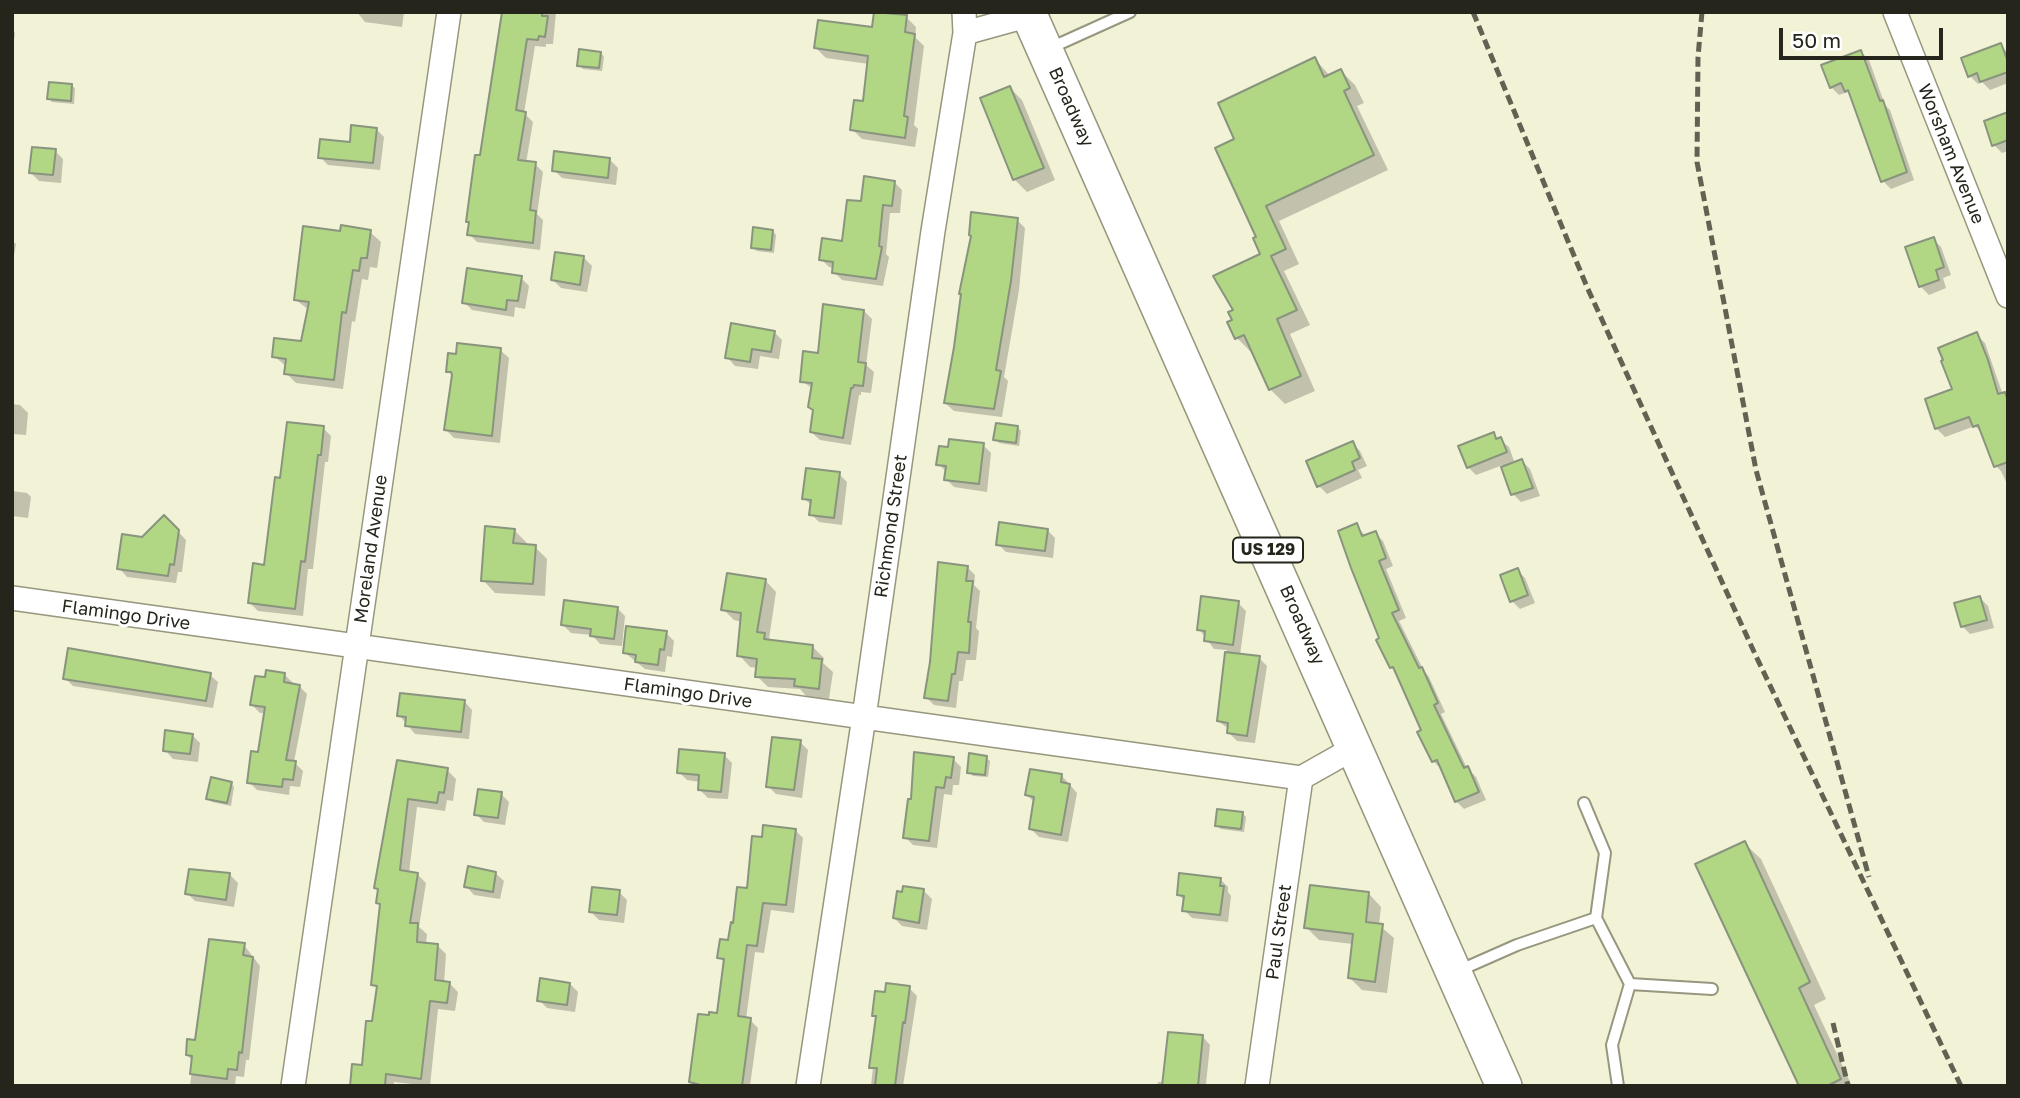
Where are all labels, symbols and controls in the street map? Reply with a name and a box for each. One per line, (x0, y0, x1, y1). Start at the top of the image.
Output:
scale bar (1782, 14, 1946, 58)
text: 50 m (1792, 27, 1841, 53)
street label: Broadway (1044, 64, 1098, 150)
street label: Worsham Avenue (1913, 81, 1989, 227)
street label: Richmond Street (870, 453, 912, 599)
street label: Moreland Avenue (350, 473, 392, 625)
road number: US 129 (1233, 538, 1303, 562)
street label: Broadway (1275, 582, 1329, 668)
street label: Flamingo Drive (60, 595, 192, 635)
street label: Flamingo Drive (622, 673, 754, 713)
street label: Paul Street (1262, 883, 1296, 981)

